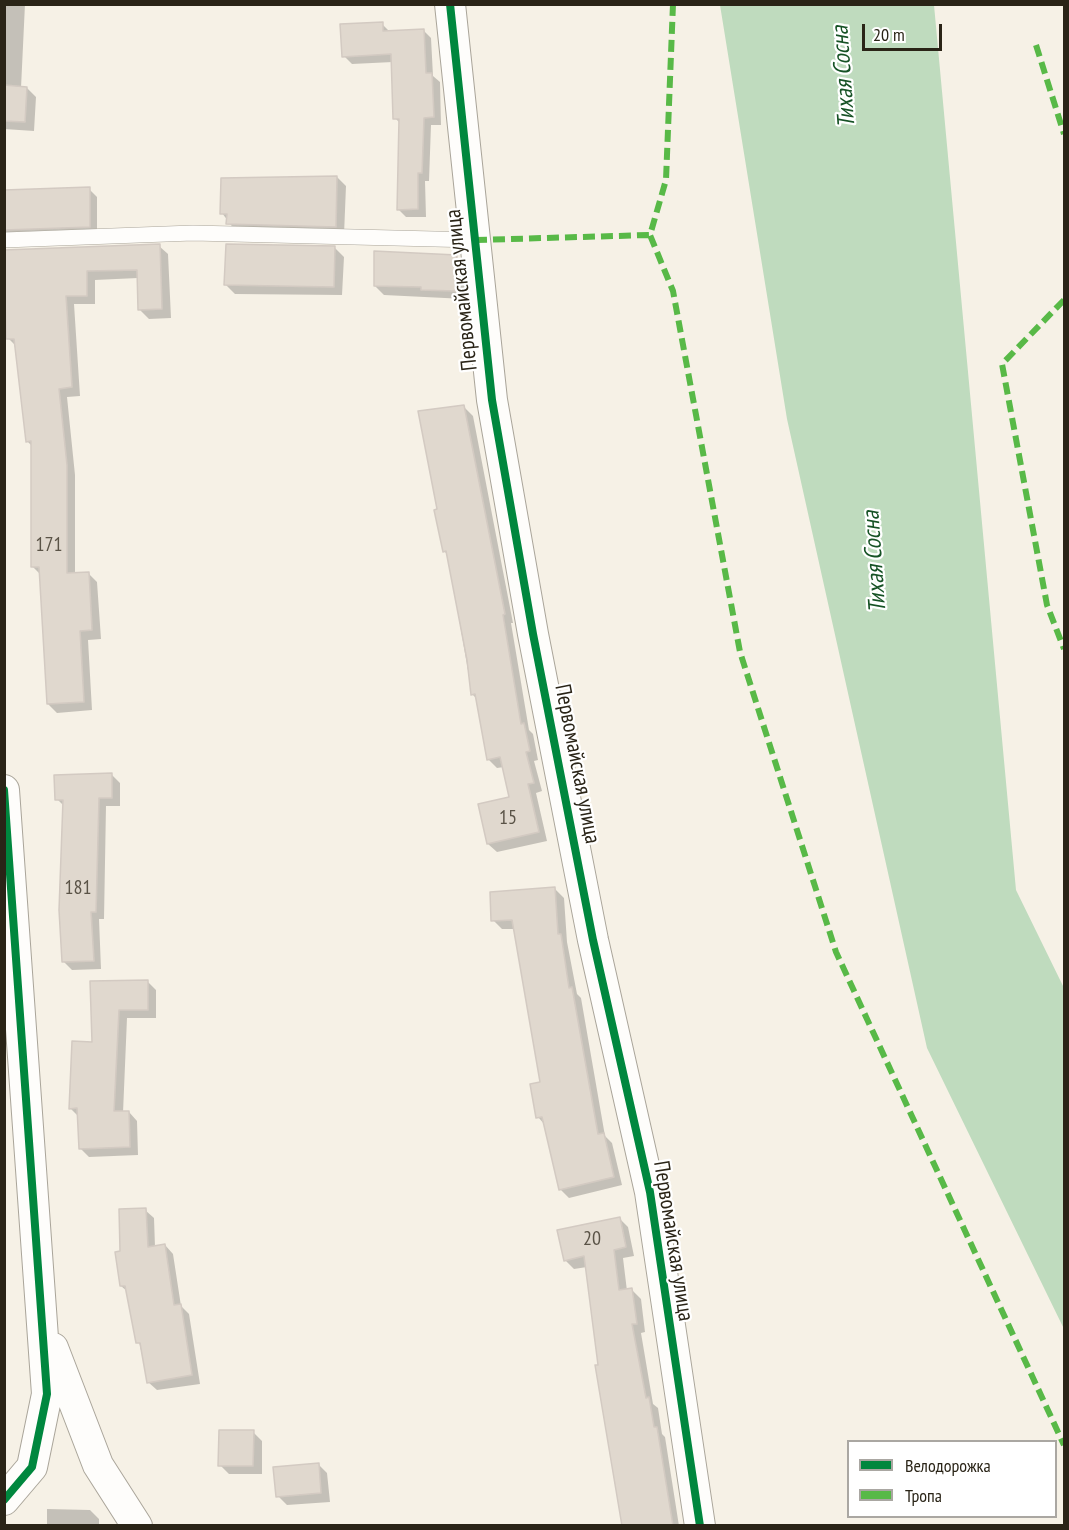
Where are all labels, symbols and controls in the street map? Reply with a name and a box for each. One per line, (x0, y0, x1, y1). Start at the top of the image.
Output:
scale bar (865, 12, 944, 50)
text: 20 m (873, 23, 905, 46)
water label: Тихая Сосна (826, 25, 862, 129)
street label: Первомайская улица (440, 208, 484, 372)
water label: Тихая Сосна (857, 510, 893, 614)
house number: 171 (36, 533, 62, 557)
street label: Первомайская улица (549, 682, 605, 846)
house number: 15 (499, 806, 517, 830)
house number: 181 (65, 876, 91, 900)
street label: Первомайская улица (647, 1159, 699, 1323)
house number: 20 (583, 1227, 601, 1251)
legend (847, 1440, 1057, 1518)
text: Велодорожка (905, 1454, 991, 1477)
text: Тропа (905, 1484, 942, 1507)

